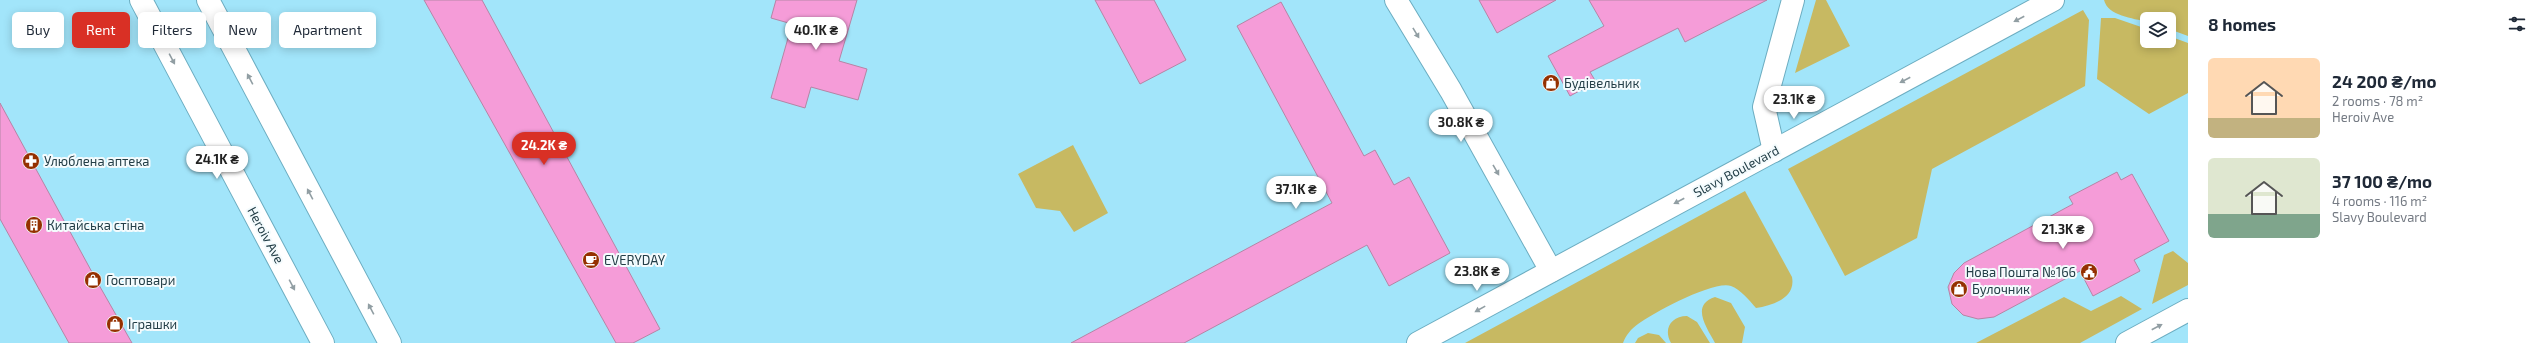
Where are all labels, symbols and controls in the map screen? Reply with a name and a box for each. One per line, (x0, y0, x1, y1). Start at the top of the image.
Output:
chip: Buy (12, 12, 64, 48)
chip: Rent (72, 12, 130, 48)
chip: Filters (138, 12, 206, 48)
chip: New (214, 12, 271, 48)
chip: Apartment (279, 12, 376, 48)
map controls (2140, 12, 2176, 48)
button: layers (2140, 12, 2176, 48)
icon: filters (2506, 13, 2528, 35)
text: 8 homes (2208, 14, 2276, 34)
one-way arrow (2013, 15, 2025, 22)
pin: 40.1K ₴ (779, 17, 853, 51)
text: 40.1K ₴ (794, 22, 838, 38)
one-way arrow (1413, 27, 1420, 39)
one-way arrow (169, 53, 175, 65)
text: 24 200 ₴/mo (2332, 71, 2437, 91)
one-way arrow (246, 73, 253, 85)
shop icon: Будівельник (1541, 73, 1561, 93)
icon: home (2240, 74, 2288, 122)
place label: Будівельник (1564, 75, 1639, 91)
one-way arrow (1899, 77, 1910, 84)
pin: 23.1K ₴ (1757, 86, 1831, 120)
text: 23.1K ₴ (1773, 91, 1815, 107)
text: 2 rooms · 78 m² (2332, 93, 2423, 109)
pin: 30.8K ₴ (1424, 109, 1498, 143)
text: Heroiv Ave (2332, 109, 2394, 125)
text: 30.8K ₴ (1438, 114, 1484, 130)
pin: 24.2K ₴ (507, 132, 581, 166)
text: 24.2K ₴ (521, 137, 567, 153)
street label: Slavy Boulevard (1690, 142, 1782, 200)
pin: 24.1K ₴ (180, 146, 254, 180)
pharmacy icon: Улюблена аптека (21, 151, 41, 171)
text: 24.1K ₴ (195, 151, 239, 167)
place label: Улюблена аптека (44, 153, 150, 169)
one-way arrow (1493, 164, 1499, 176)
text: 37 100 ₴/mo (2332, 171, 2432, 191)
icon: home (2240, 174, 2288, 222)
pin: 37.1K ₴ (1259, 176, 1333, 210)
text: 37.1K ₴ (1275, 181, 1317, 197)
one-way arrow (307, 188, 314, 200)
text: 4 rooms · 116 m² (2332, 193, 2427, 209)
one-way arrow (1673, 198, 1685, 205)
street label: Heroiv Ave (244, 204, 288, 266)
text: Slavy Boulevard (2332, 209, 2427, 225)
building icon: Китайська стіна (24, 215, 44, 235)
pin: 21.3K ₴ (2026, 216, 2100, 250)
place label: Китайська стіна (47, 217, 145, 233)
text: 21.3K ₴ (2041, 221, 2085, 237)
cafe icon: EVERYDAY (581, 250, 601, 270)
place label: EVERYDAY (604, 252, 666, 268)
pin: 23.8K ₴ (1440, 258, 1514, 292)
public building icon: Нова Пошта №166 (2079, 262, 2099, 282)
text: 23.8K ₴ (1454, 263, 1500, 279)
place label: Нова Пошта №166 (1966, 264, 2076, 280)
shop icon: Госптовари (83, 270, 103, 290)
place label: Госптовари (106, 272, 175, 288)
one-way arrow (289, 279, 296, 291)
shop icon: Булочник (1949, 279, 1969, 299)
place label: Булочник (1972, 281, 2030, 297)
one-way arrow (368, 303, 375, 314)
one-way arrow (1474, 306, 1486, 313)
shop icon: Іграшки (105, 314, 125, 334)
place label: Іграшки (128, 316, 177, 332)
one-way arrow (2152, 323, 2163, 330)

